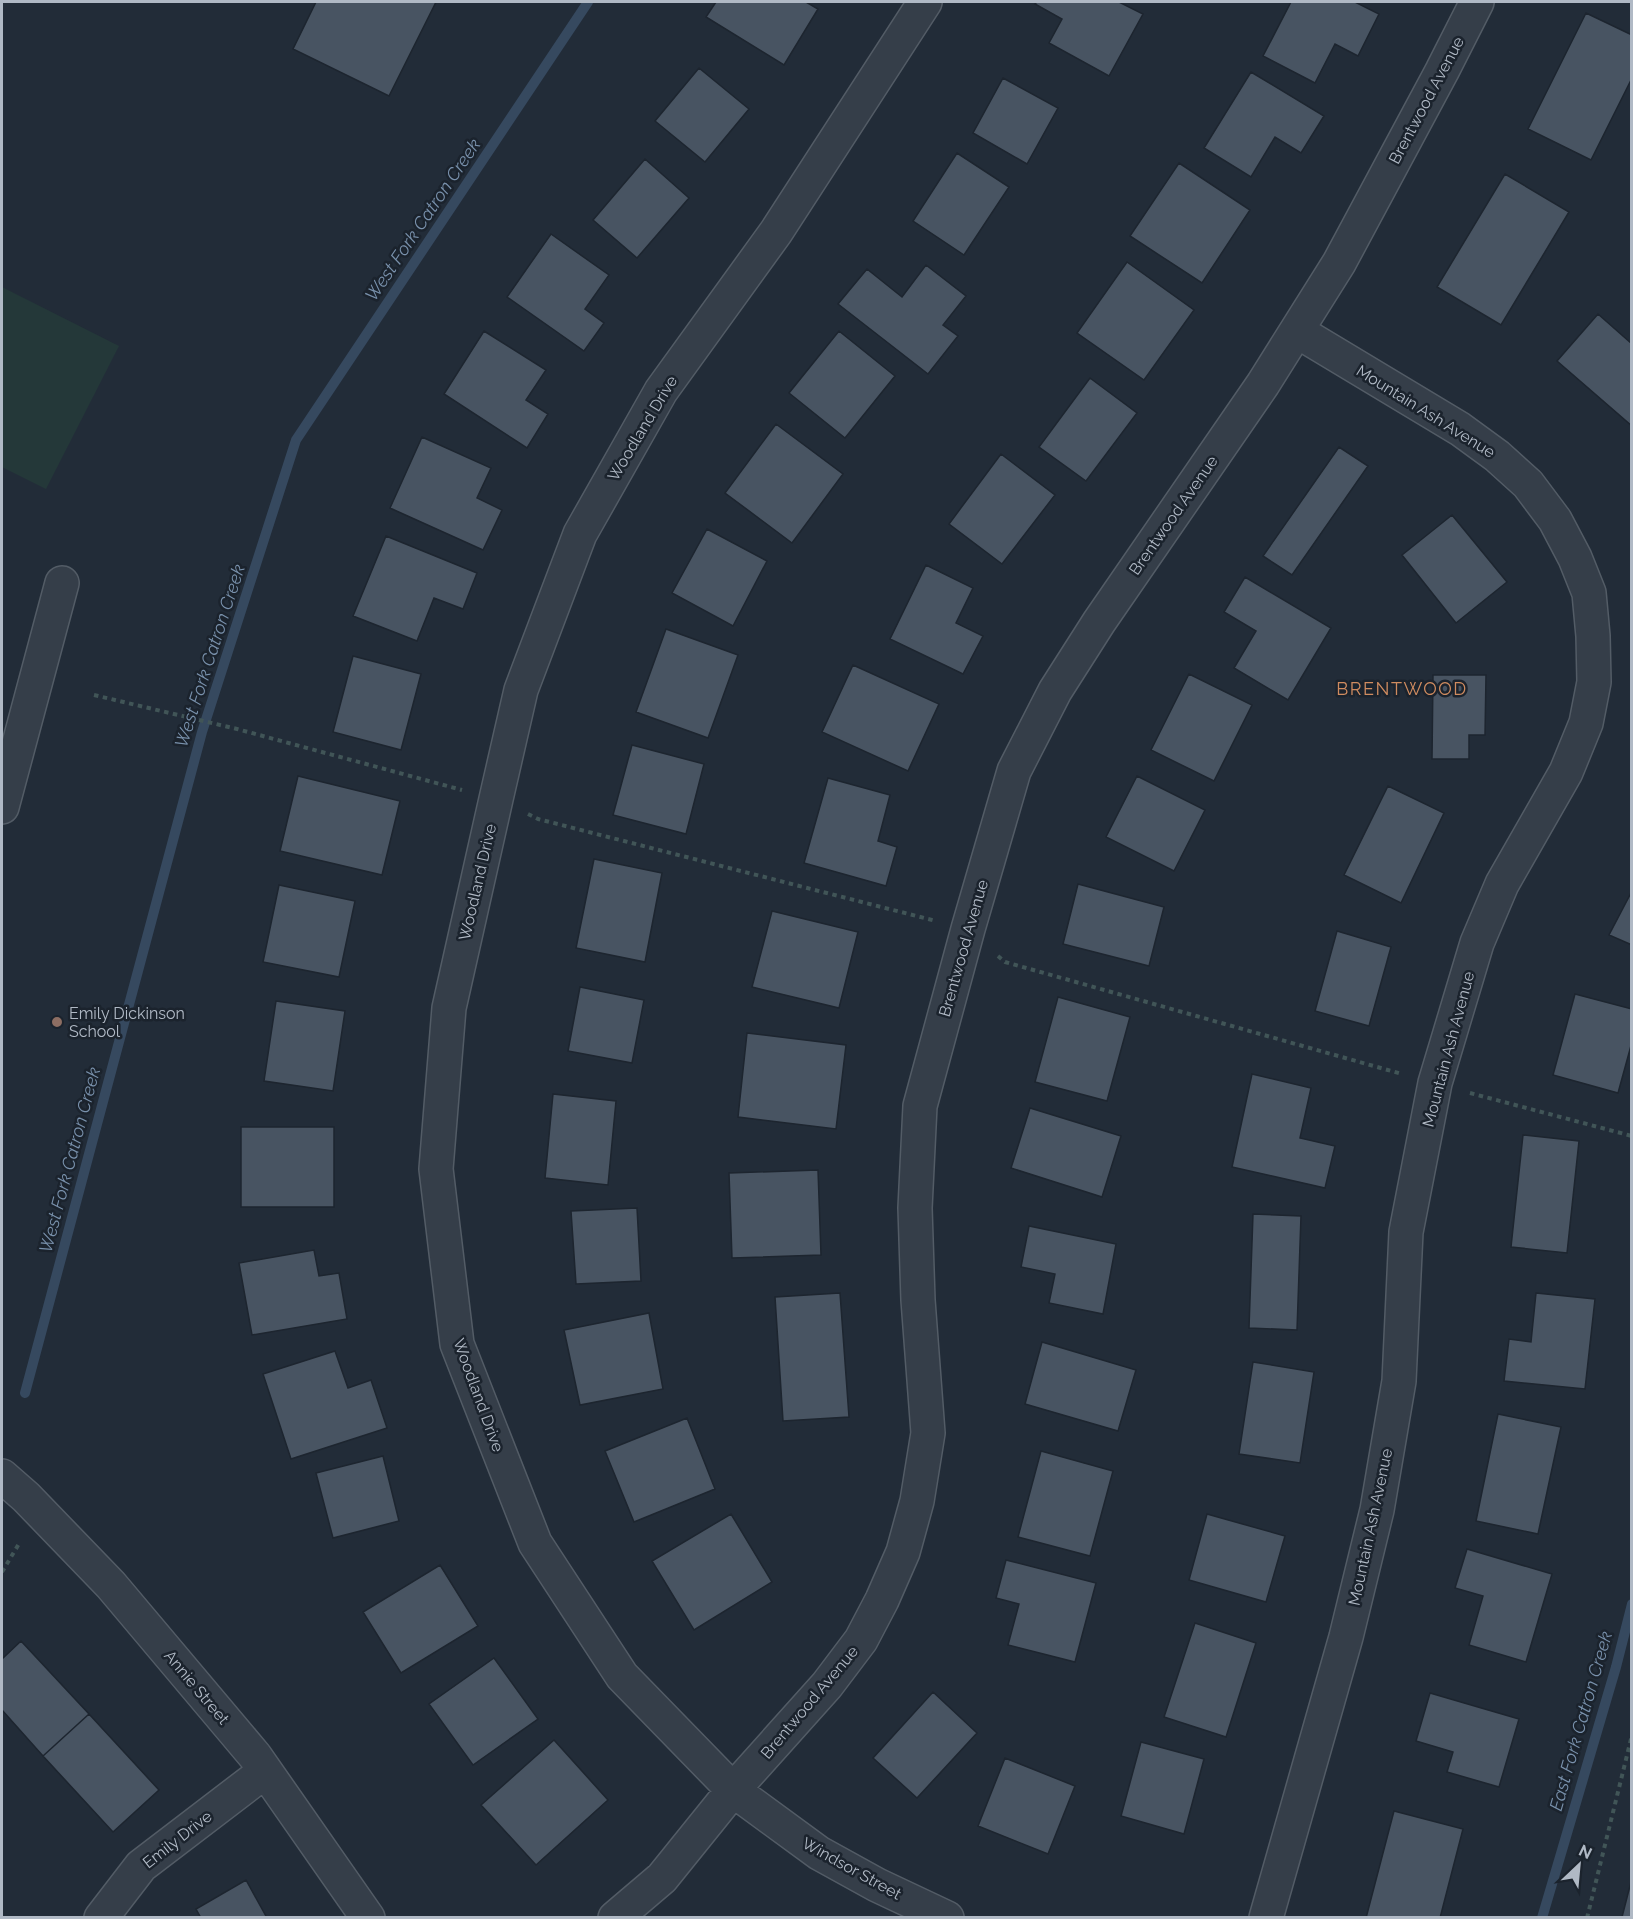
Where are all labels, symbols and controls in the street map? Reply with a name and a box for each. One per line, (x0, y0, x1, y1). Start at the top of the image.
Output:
street label: Brentwood Avenue (1385, 33, 1468, 167)
water label: West Fork Catron Creek (360, 134, 485, 305)
street label: Mountain Ash Avenue (1353, 361, 1499, 462)
street label: Woodland Drive (604, 372, 681, 484)
street label: Brentwood Avenue (1125, 452, 1222, 579)
water label: West Fork Catron Creek (170, 561, 249, 750)
district label: BRENTWOOD (1336, 678, 1468, 699)
street label: Woodland Drive (455, 822, 500, 942)
street label: Brentwood Avenue (935, 878, 992, 1019)
street label: Mountain Ash Avenue (1419, 969, 1478, 1129)
place label: Emily Dickinson School (69, 1004, 185, 1041)
marker: Emily Dickinson School (50, 1015, 64, 1029)
water label: West Fork Catron Creek (35, 1064, 104, 1255)
street label: Woodland Drive (449, 1336, 508, 1454)
street label: Mountain Ash Avenue (1345, 1447, 1396, 1607)
water label: East Fork Catron Creek (1545, 1628, 1616, 1813)
street label: Brentwood Avenue (757, 1642, 862, 1763)
street label: Annie Street (160, 1646, 233, 1729)
street label: Emily Drive (139, 1807, 216, 1872)
street label: Windsor Street (799, 1833, 905, 1904)
north arrow (1549, 1835, 1609, 1895)
text: N (1576, 1841, 1595, 1863)

